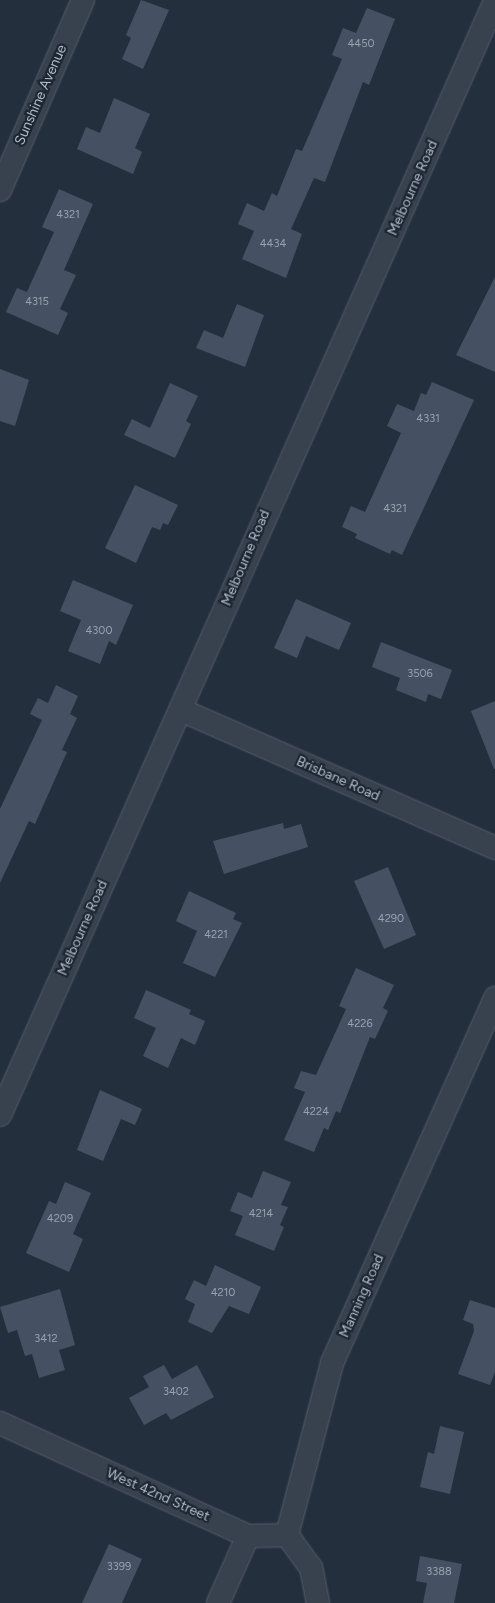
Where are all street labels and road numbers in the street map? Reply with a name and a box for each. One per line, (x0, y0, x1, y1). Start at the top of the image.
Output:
street label: Sunshine Avenue (11, 42, 71, 148)
street label: Melbourne Road (384, 138, 442, 238)
street label: Melbourne Road (218, 508, 274, 608)
street label: Brisbane Road (294, 753, 382, 805)
street label: Melbourne Road (54, 878, 112, 978)
street label: Manning Road (336, 1252, 388, 1340)
street label: West 42nd Street (104, 1465, 212, 1525)

